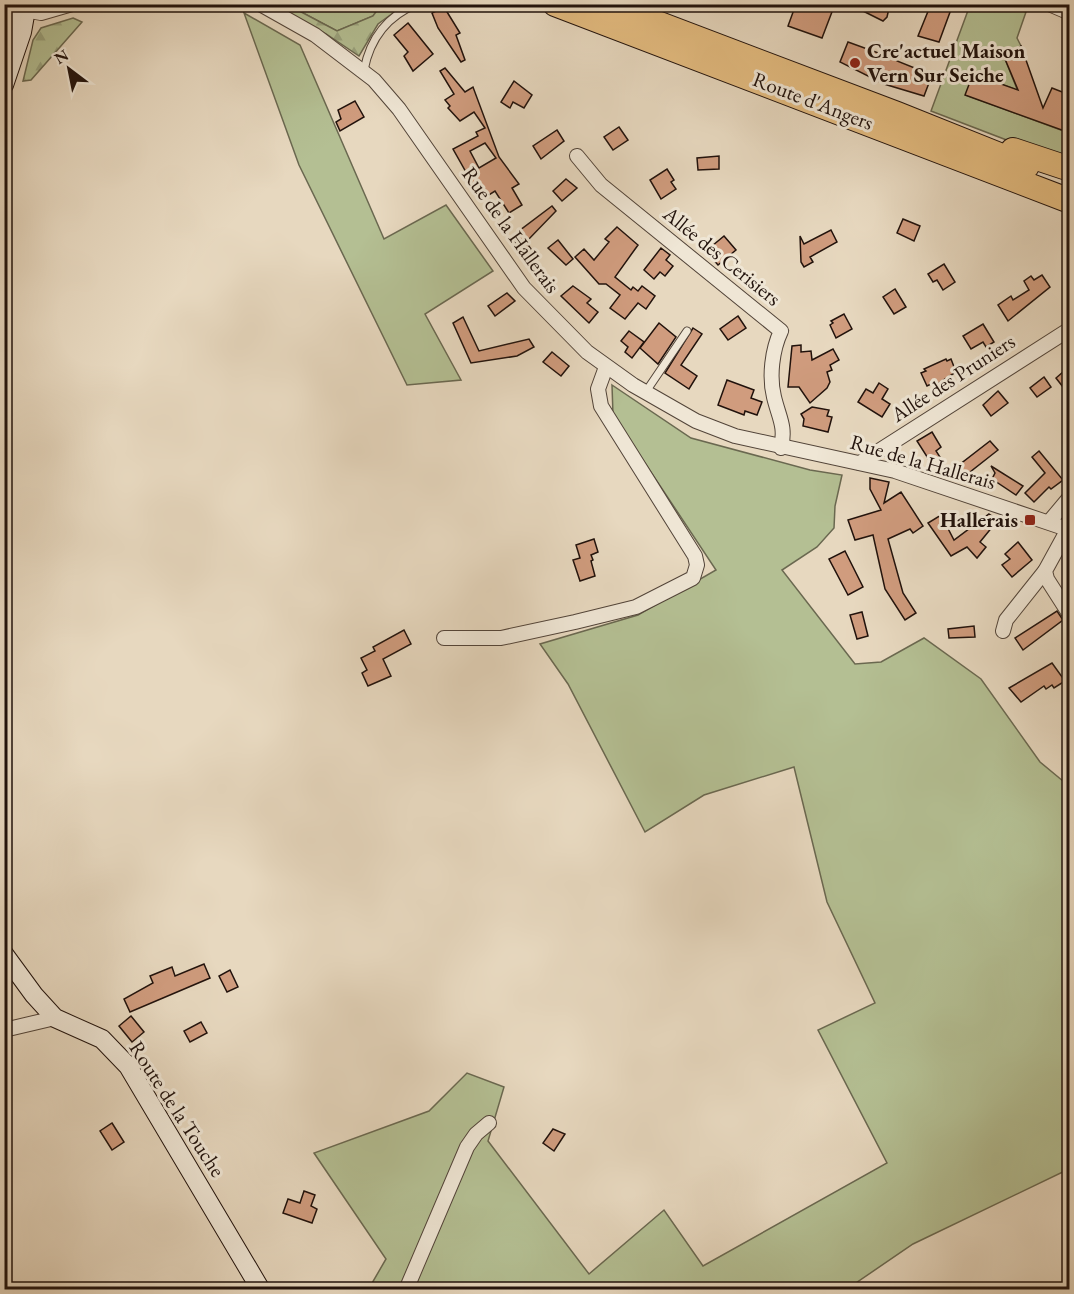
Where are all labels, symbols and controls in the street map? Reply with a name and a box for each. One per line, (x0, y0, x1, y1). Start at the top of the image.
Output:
place label: Cre'actuel Maison Vern Sur Seiche (867, 37, 1025, 88)
north arrow (39, 39, 99, 99)
text: N (50, 44, 72, 69)
marker: Cre'actuel Maison Vern Sur Seiche (848, 56, 862, 70)
street label: Route d'Angers (749, 65, 877, 136)
street label: Rue de la Hallerais (456, 161, 567, 299)
street label: Allée des Cerisiers (657, 199, 787, 312)
street label: Allée des Pruniers (885, 327, 1020, 428)
street label: Rue de la Hallerais (847, 428, 999, 495)
place label: Hallerais (940, 506, 1018, 533)
marker: Hallerais (1023, 513, 1037, 527)
street label: Route de la Touche (123, 1036, 231, 1182)

